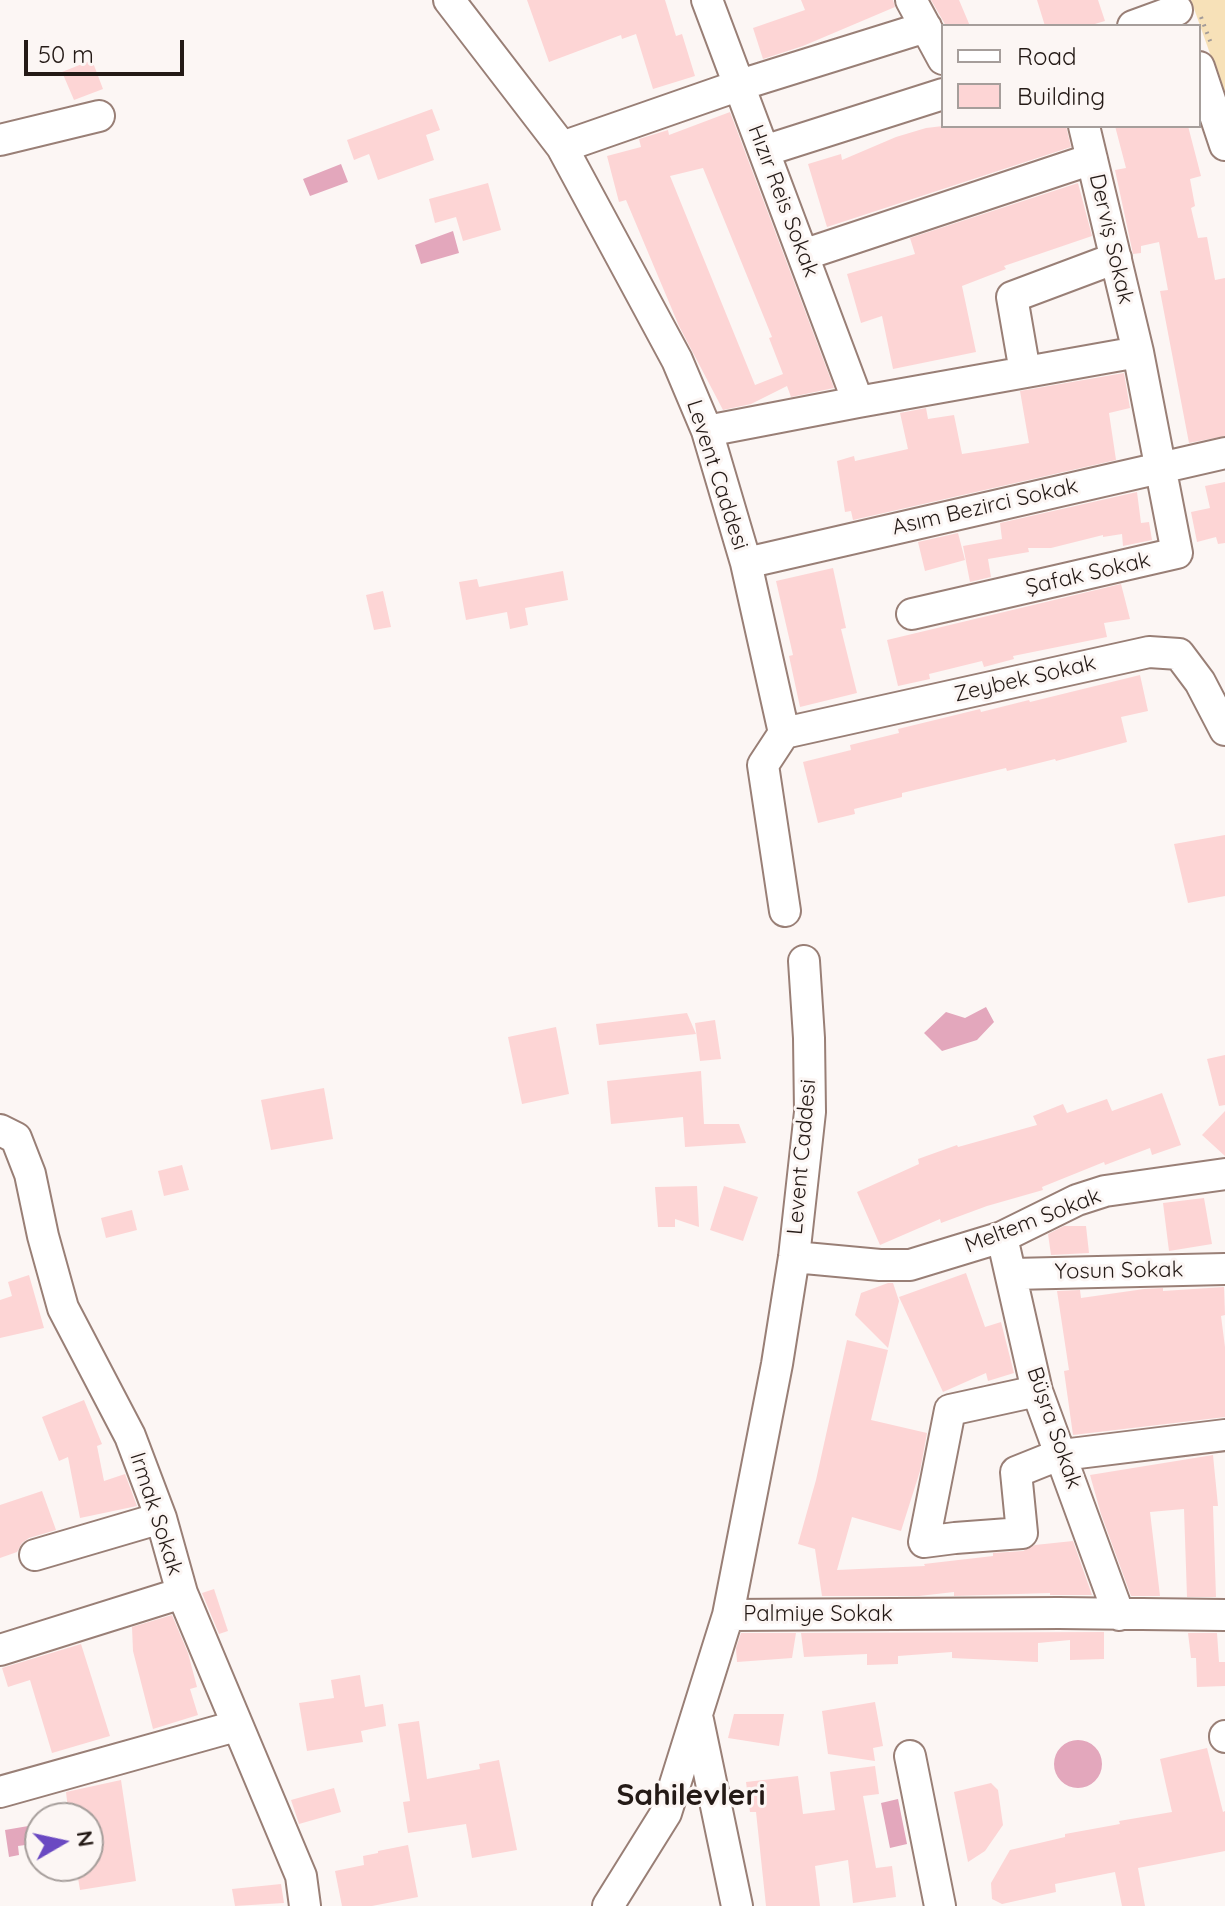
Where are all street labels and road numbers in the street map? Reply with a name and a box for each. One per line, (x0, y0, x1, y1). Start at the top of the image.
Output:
street label: Hızır Reis Sokak (742, 121, 824, 281)
street label: Derviş Sokak (1083, 171, 1139, 307)
street label: Levent Caddesi (680, 397, 754, 553)
street label: Asım Bezirci Sokak (890, 473, 1080, 541)
street label: Şafak Sokak (1023, 547, 1153, 601)
street label: Zeybek Sokak (951, 650, 1099, 708)
street label: Levent Caddesi (782, 1078, 822, 1236)
street label: Meltem Sokak (961, 1183, 1105, 1259)
street label: Yosun Sokak (1054, 1257, 1184, 1285)
street label: Büşra Sokak (1021, 1364, 1087, 1492)
street label: Irmak Sokak (124, 1449, 188, 1579)
street label: Palmiye Sokak (743, 1601, 893, 1627)

